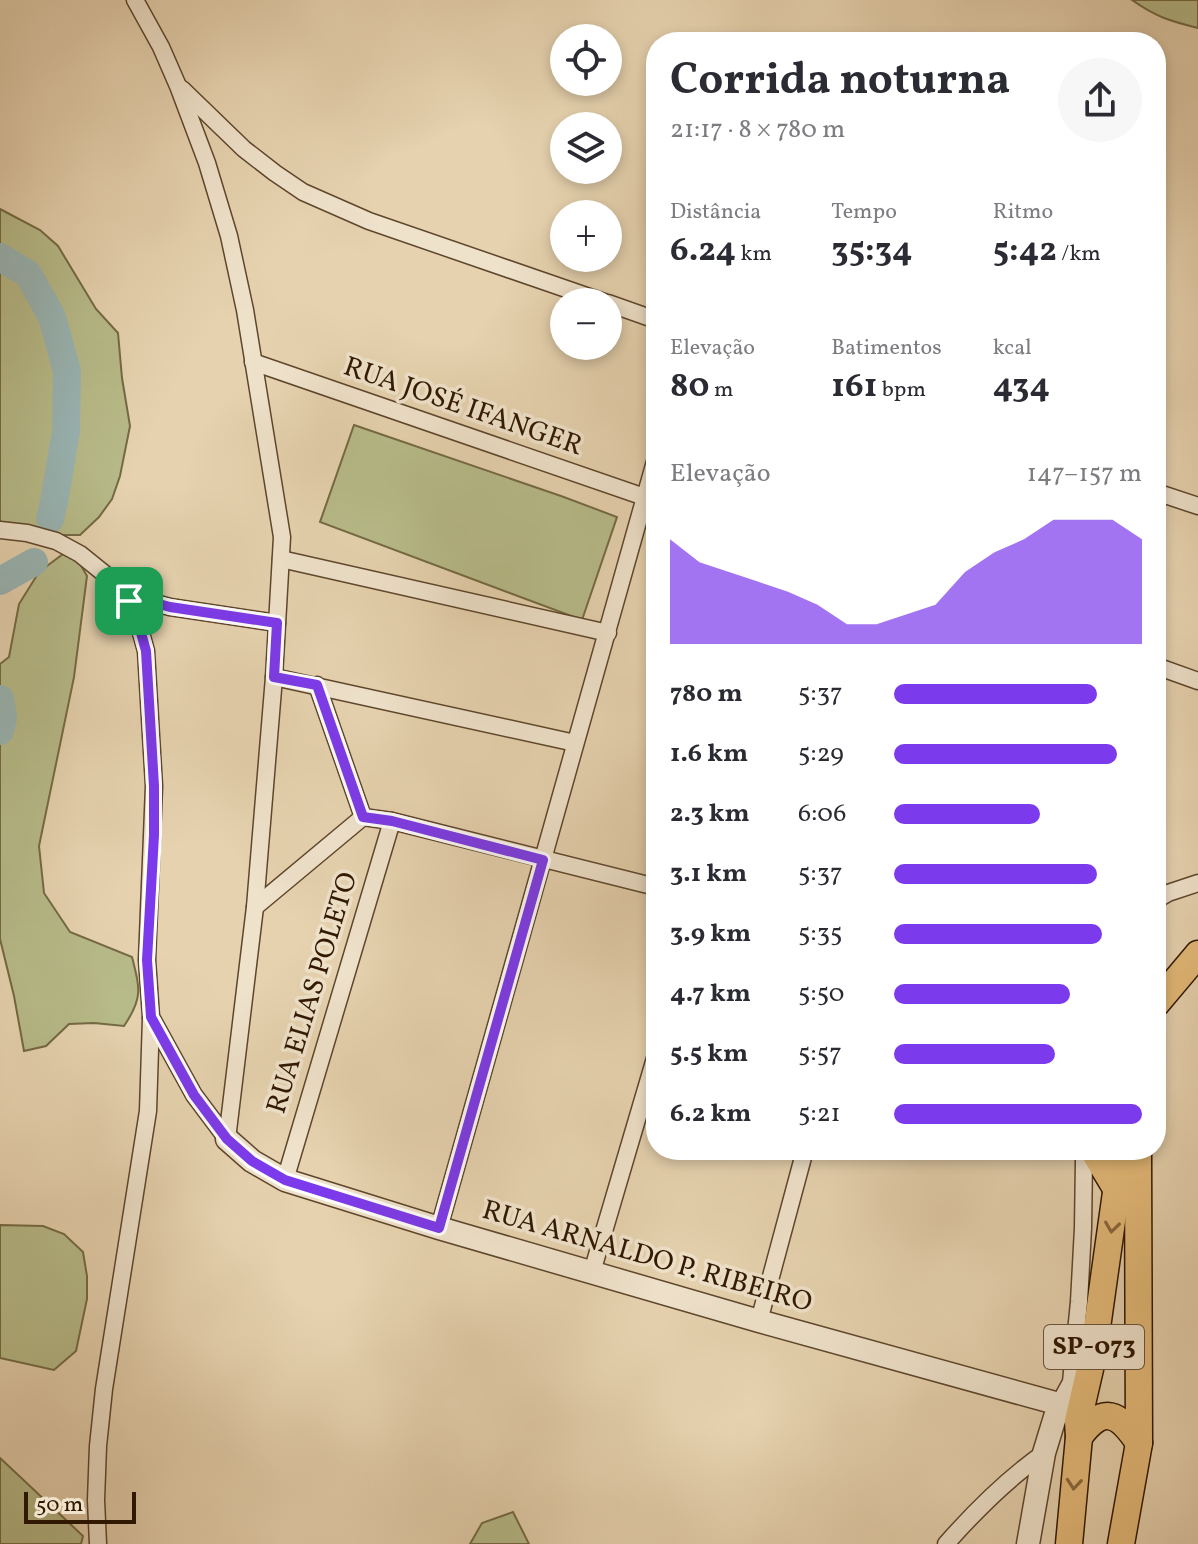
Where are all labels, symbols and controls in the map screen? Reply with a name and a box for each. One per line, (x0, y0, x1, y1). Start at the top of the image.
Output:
map controls (550, 24, 622, 360)
button: locate (550, 24, 622, 96)
text: Corrida noturna (670, 51, 1010, 112)
button: share (1058, 58, 1142, 142)
button: layers (550, 112, 622, 184)
text: 21:17 · 8 × 780 m (670, 112, 845, 148)
text: Distância (670, 197, 761, 228)
text: Tempo (831, 197, 897, 228)
text: Ritmo (993, 197, 1053, 228)
button: + (550, 200, 622, 272)
text: 6.24 (670, 228, 736, 275)
text: 35:34 (831, 228, 913, 275)
text: 5:42 (993, 228, 1057, 275)
text: km (736, 239, 772, 270)
text: /km (1057, 239, 1101, 270)
button: − (550, 288, 622, 360)
text: Elevação (670, 333, 755, 364)
text: Batimentos (831, 333, 942, 364)
text: kcal (993, 333, 1032, 364)
street label: RUA JOSÉ IFANGER (338, 348, 588, 466)
text: 80 (670, 364, 709, 411)
text: 161 (831, 364, 877, 411)
text: 434 (993, 364, 1050, 411)
text: m (709, 375, 733, 406)
text: bpm (877, 375, 926, 406)
text: Elevação (670, 456, 771, 492)
text: 147–157 m (1027, 456, 1142, 492)
pin (95, 567, 163, 635)
icon: arrive (107, 579, 151, 623)
text: 780 m (670, 676, 743, 712)
text: 5:37 (798, 676, 843, 712)
text: 1.6 km (670, 736, 748, 772)
text: 5:29 (798, 736, 844, 772)
text: 2.3 km (670, 796, 750, 832)
text: 6:06 (798, 796, 846, 832)
text: 3.1 km (670, 856, 747, 892)
text: 5:37 (798, 856, 843, 892)
street label: RUA ELIAS POLETO (258, 867, 368, 1119)
text: 3.9 km (670, 916, 751, 952)
text: 5:35 (798, 916, 843, 952)
text: 4.7 km (670, 976, 751, 1012)
text: 5:50 (798, 976, 844, 1012)
text: 5.5 km (670, 1036, 748, 1072)
text: 5:57 (798, 1036, 842, 1072)
text: 6.2 km (670, 1096, 751, 1132)
text: 5:21 (798, 1096, 841, 1132)
street label: RUA ARNALDO P. RIBEIRO (477, 1191, 817, 1323)
one-way arrow (1104, 1220, 1121, 1234)
road number: SP-073 (1044, 1325, 1144, 1369)
one-way arrow (1066, 1478, 1083, 1491)
scale bar (24, 1488, 136, 1524)
text: 50 m (36, 1490, 83, 1521)

